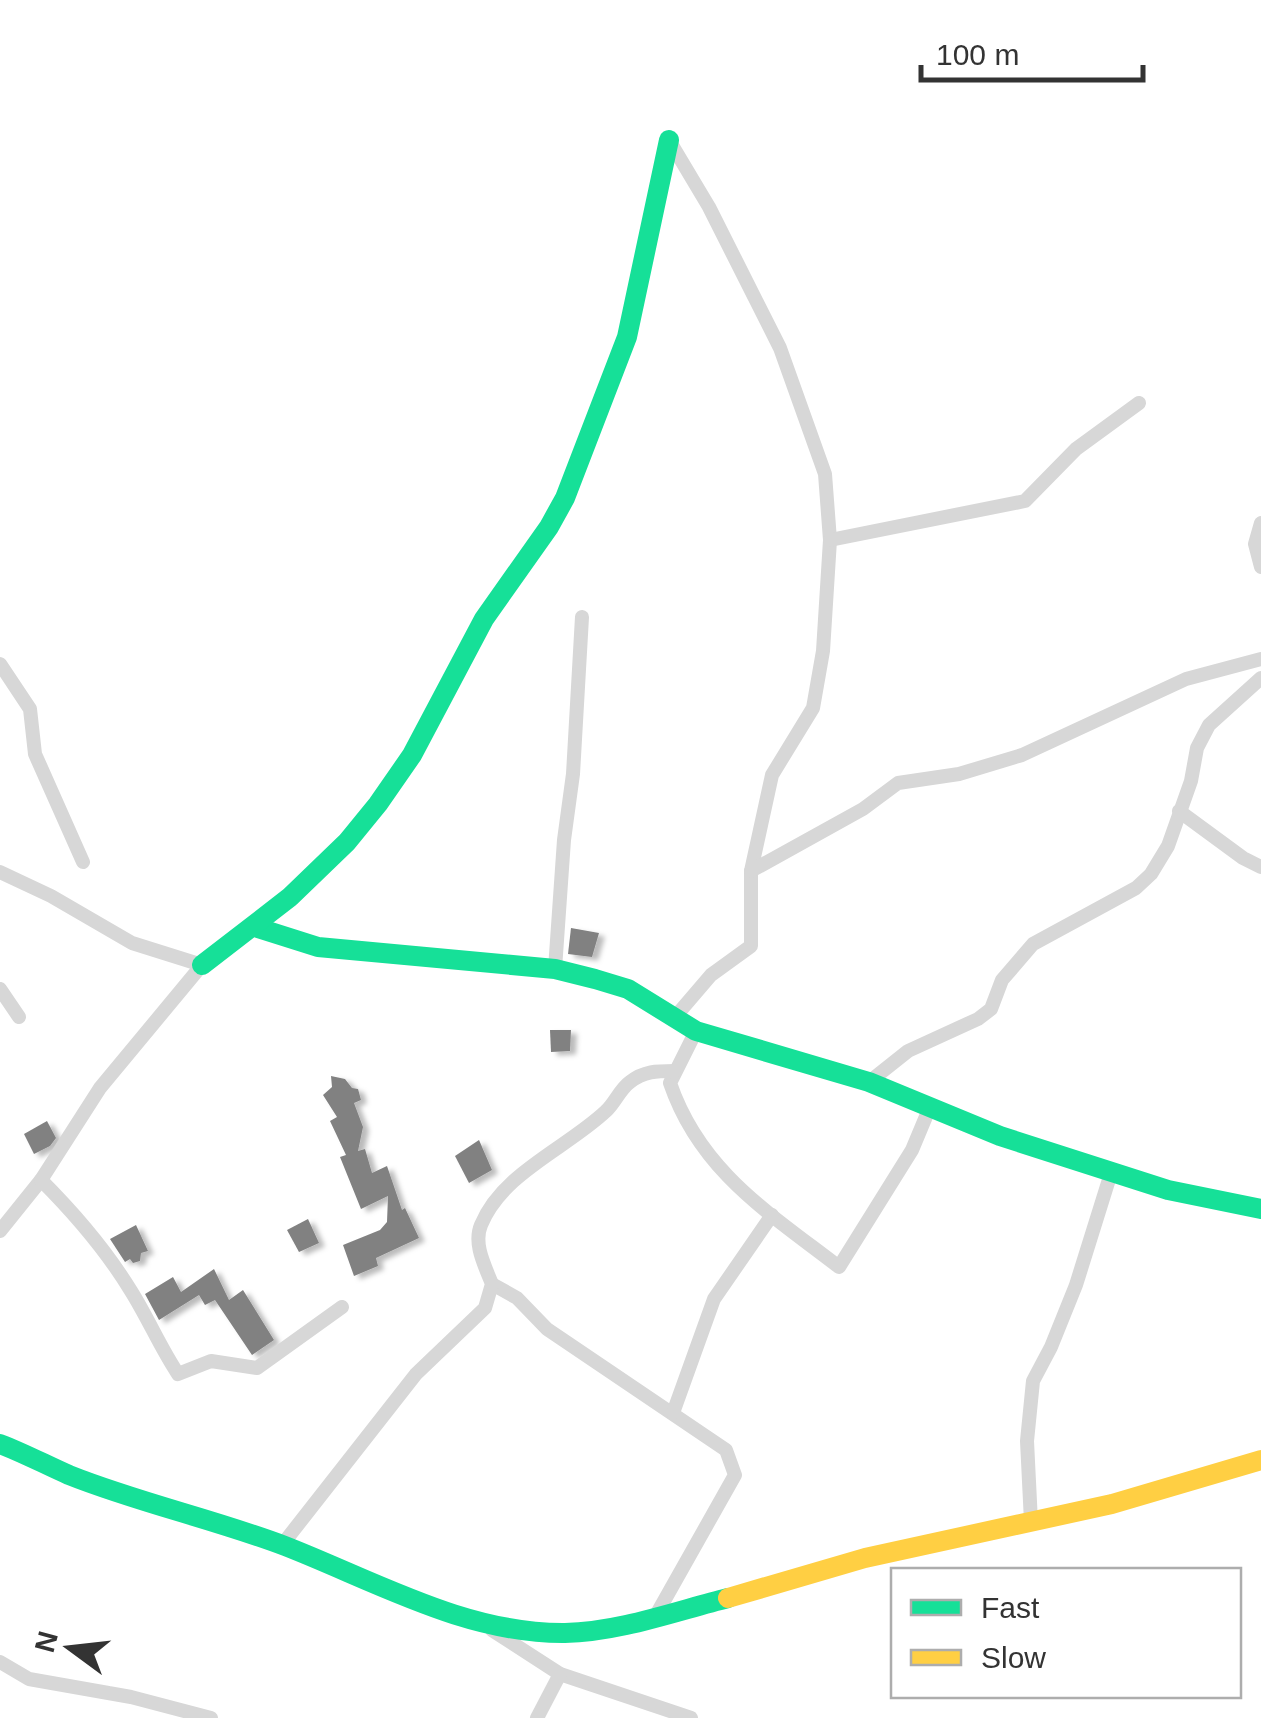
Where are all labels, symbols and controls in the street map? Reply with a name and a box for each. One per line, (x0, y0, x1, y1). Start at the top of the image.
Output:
scale bar (921, 20, 1144, 82)
text: 100 m (936, 38, 1019, 71)
legend (891, 1568, 1241, 1698)
text: Fast (981, 1591, 1040, 1624)
north arrow (20, 1598, 120, 1698)
text: N (29, 1628, 64, 1655)
text: Slow (981, 1641, 1046, 1674)

